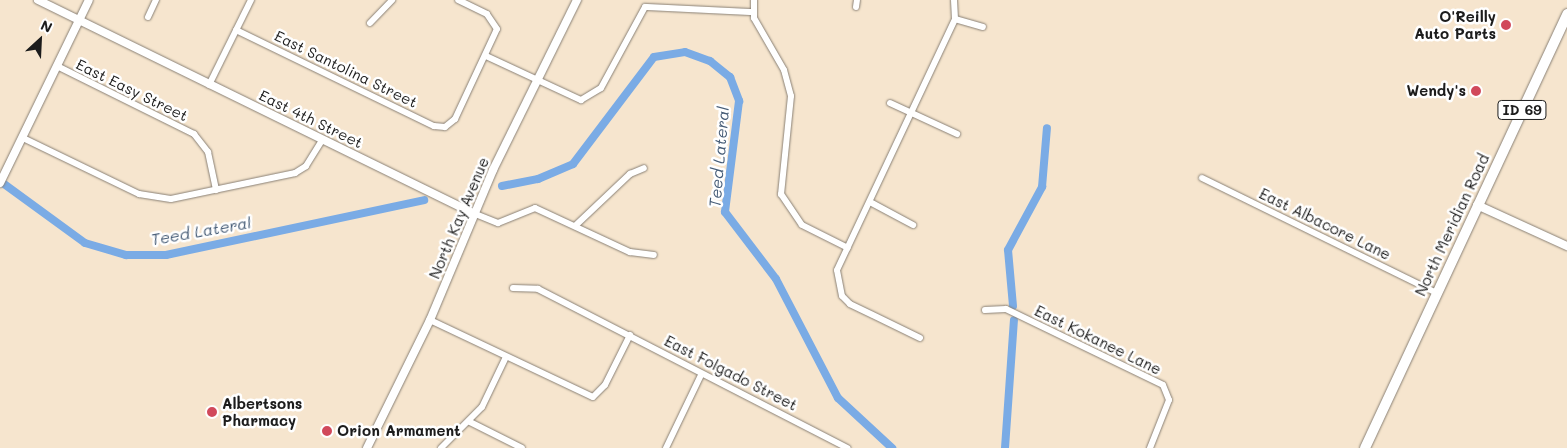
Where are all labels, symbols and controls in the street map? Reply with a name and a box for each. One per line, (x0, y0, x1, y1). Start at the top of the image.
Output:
place label: O'Reilly Auto Parts (1414, 7, 1496, 42)
north arrow (15, 15, 65, 65)
text: N (38, 15, 55, 37)
marker: O'Reilly Auto Parts (1500, 19, 1512, 31)
street label: East Santolina Street (272, 27, 420, 111)
street label: East Easy Street (73, 55, 191, 125)
place label: Wendy's (1406, 82, 1466, 100)
marker: Wendy's (1470, 85, 1482, 97)
street label: East 4th Street (256, 86, 366, 152)
road number: ID 69 (1497, 98, 1547, 122)
water label: Teed Lateral (705, 106, 733, 208)
street label: North Meridian Road (1411, 151, 1493, 299)
street label: North Kay Avenue (425, 154, 493, 282)
street label: East Albacore Lane (1256, 184, 1394, 264)
water label: Teed Lateral (149, 213, 253, 249)
street label: East Kokanee Lane (1032, 302, 1164, 378)
street label: East Folgado Street (662, 332, 800, 414)
place label: Albertsons Pharmacy (222, 394, 302, 429)
marker: Albertsons Pharmacy (206, 406, 218, 418)
place label: Orion Armament (337, 422, 461, 440)
marker: Orion Armament (321, 425, 333, 437)

